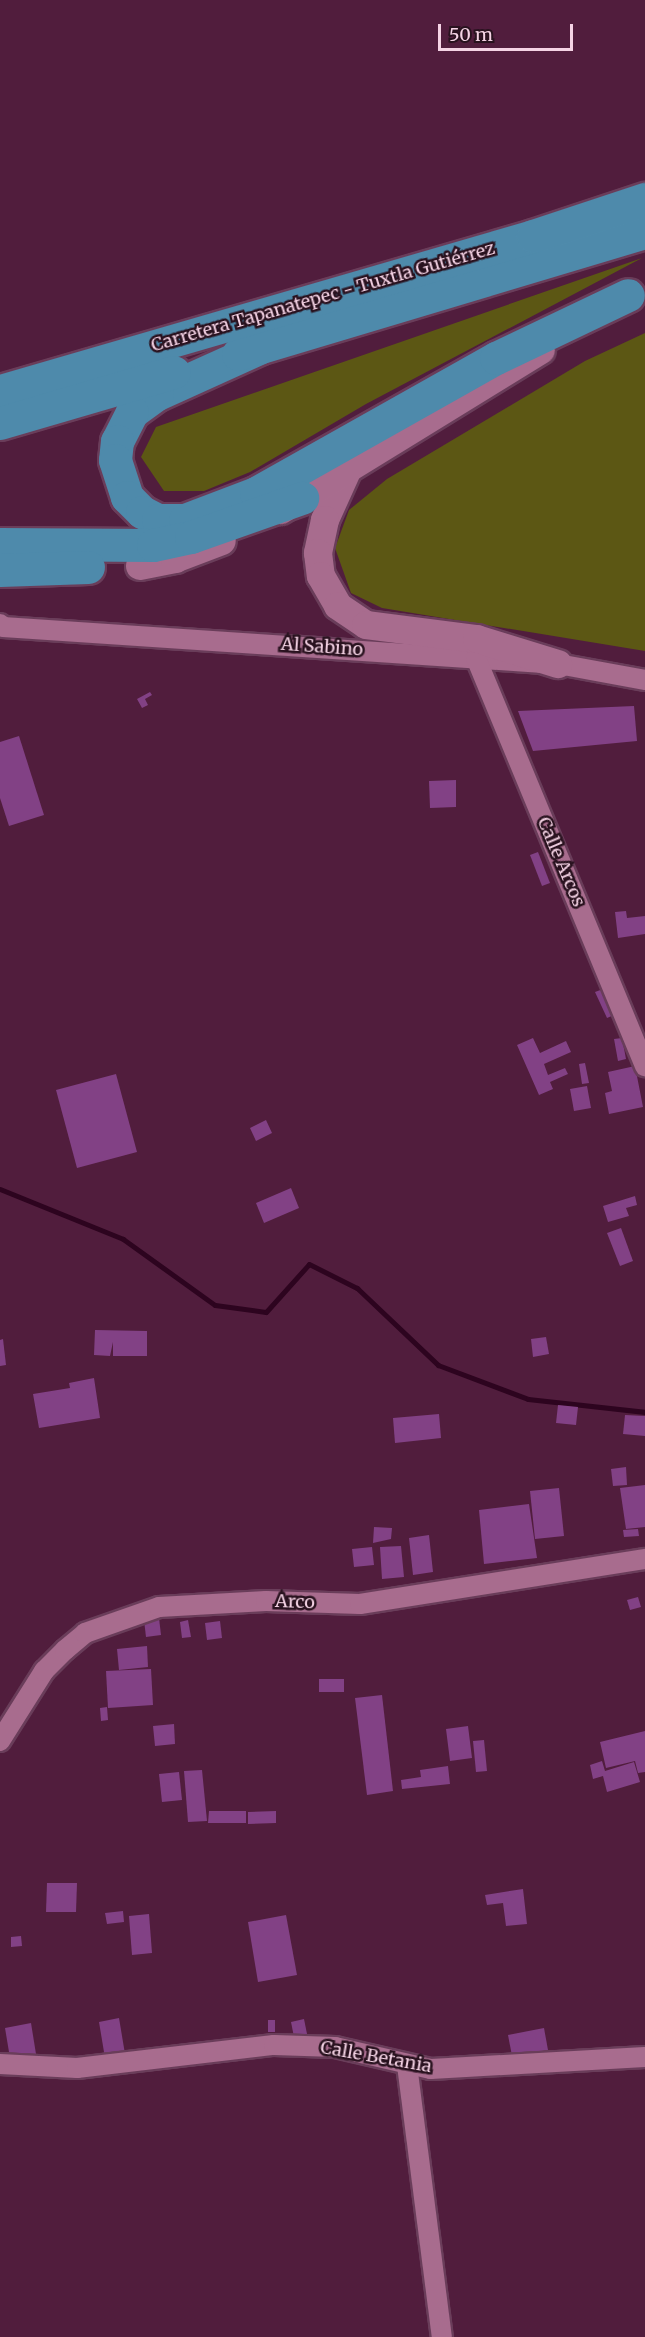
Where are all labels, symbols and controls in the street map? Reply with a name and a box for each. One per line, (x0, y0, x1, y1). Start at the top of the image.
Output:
scale bar (441, 12, 576, 50)
text: 50 m (449, 23, 493, 46)
street label: Carretera Tapanatepec - Tuxtla Gutiérrez (149, 237, 497, 357)
street label: Al Sabino (280, 633, 364, 661)
street label: Calle Arcos (532, 814, 590, 910)
street label: Arco (275, 1591, 315, 1613)
street label: Calle Betania (319, 2037, 433, 2077)

